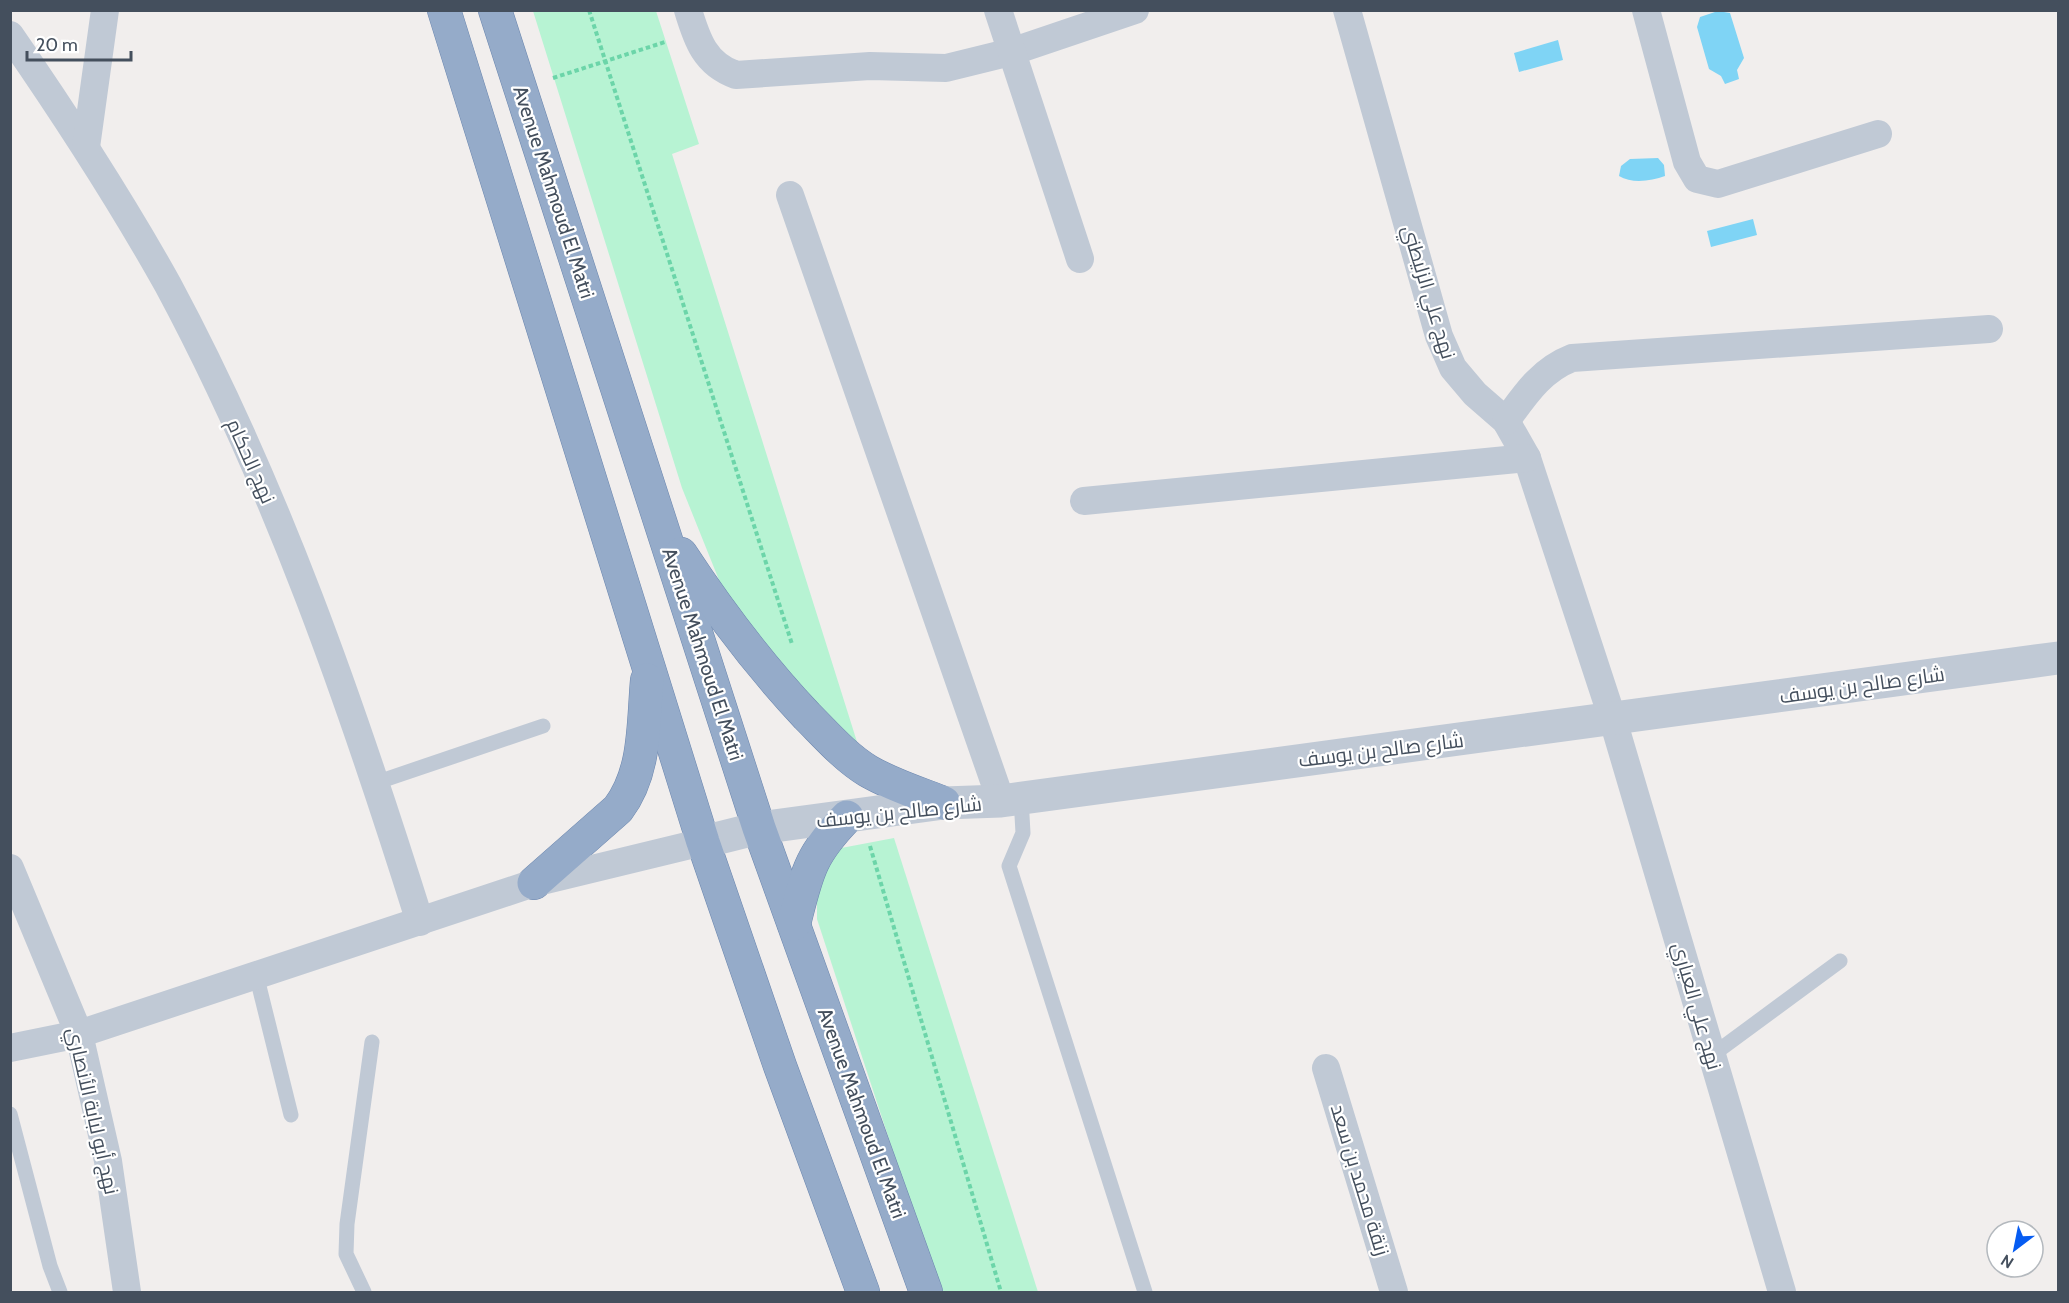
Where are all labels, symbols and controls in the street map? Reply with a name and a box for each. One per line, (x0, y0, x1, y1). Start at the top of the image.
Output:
scale bar (27, 24, 130, 62)
text: 20 m (36, 34, 78, 56)
street label: Avenue Mahmoud El Matri (508, 83, 600, 301)
street label: نهج علي الزليطني (1393, 222, 1461, 363)
street label: نهج الحكام (220, 415, 280, 508)
street label: Avenue Mahmoud El Matri (657, 545, 749, 763)
street label: شارع صالح بن يوسف (1778, 662, 1946, 710)
street label: شارع صالح بن يوسف (1297, 728, 1465, 774)
street label: شارع صالح بن يوسف (815, 791, 983, 835)
street label: نهج علي العياري (1663, 939, 1727, 1074)
street label: Avenue Mahmoud El Matri (813, 1004, 911, 1222)
street label: نهج أبو لبابة الأنصاري (58, 1025, 124, 1198)
street label: زنقة محمد بن سعد (1325, 1102, 1394, 1259)
north arrow (1985, 1219, 2045, 1279)
text: N (1997, 1250, 2017, 1272)

